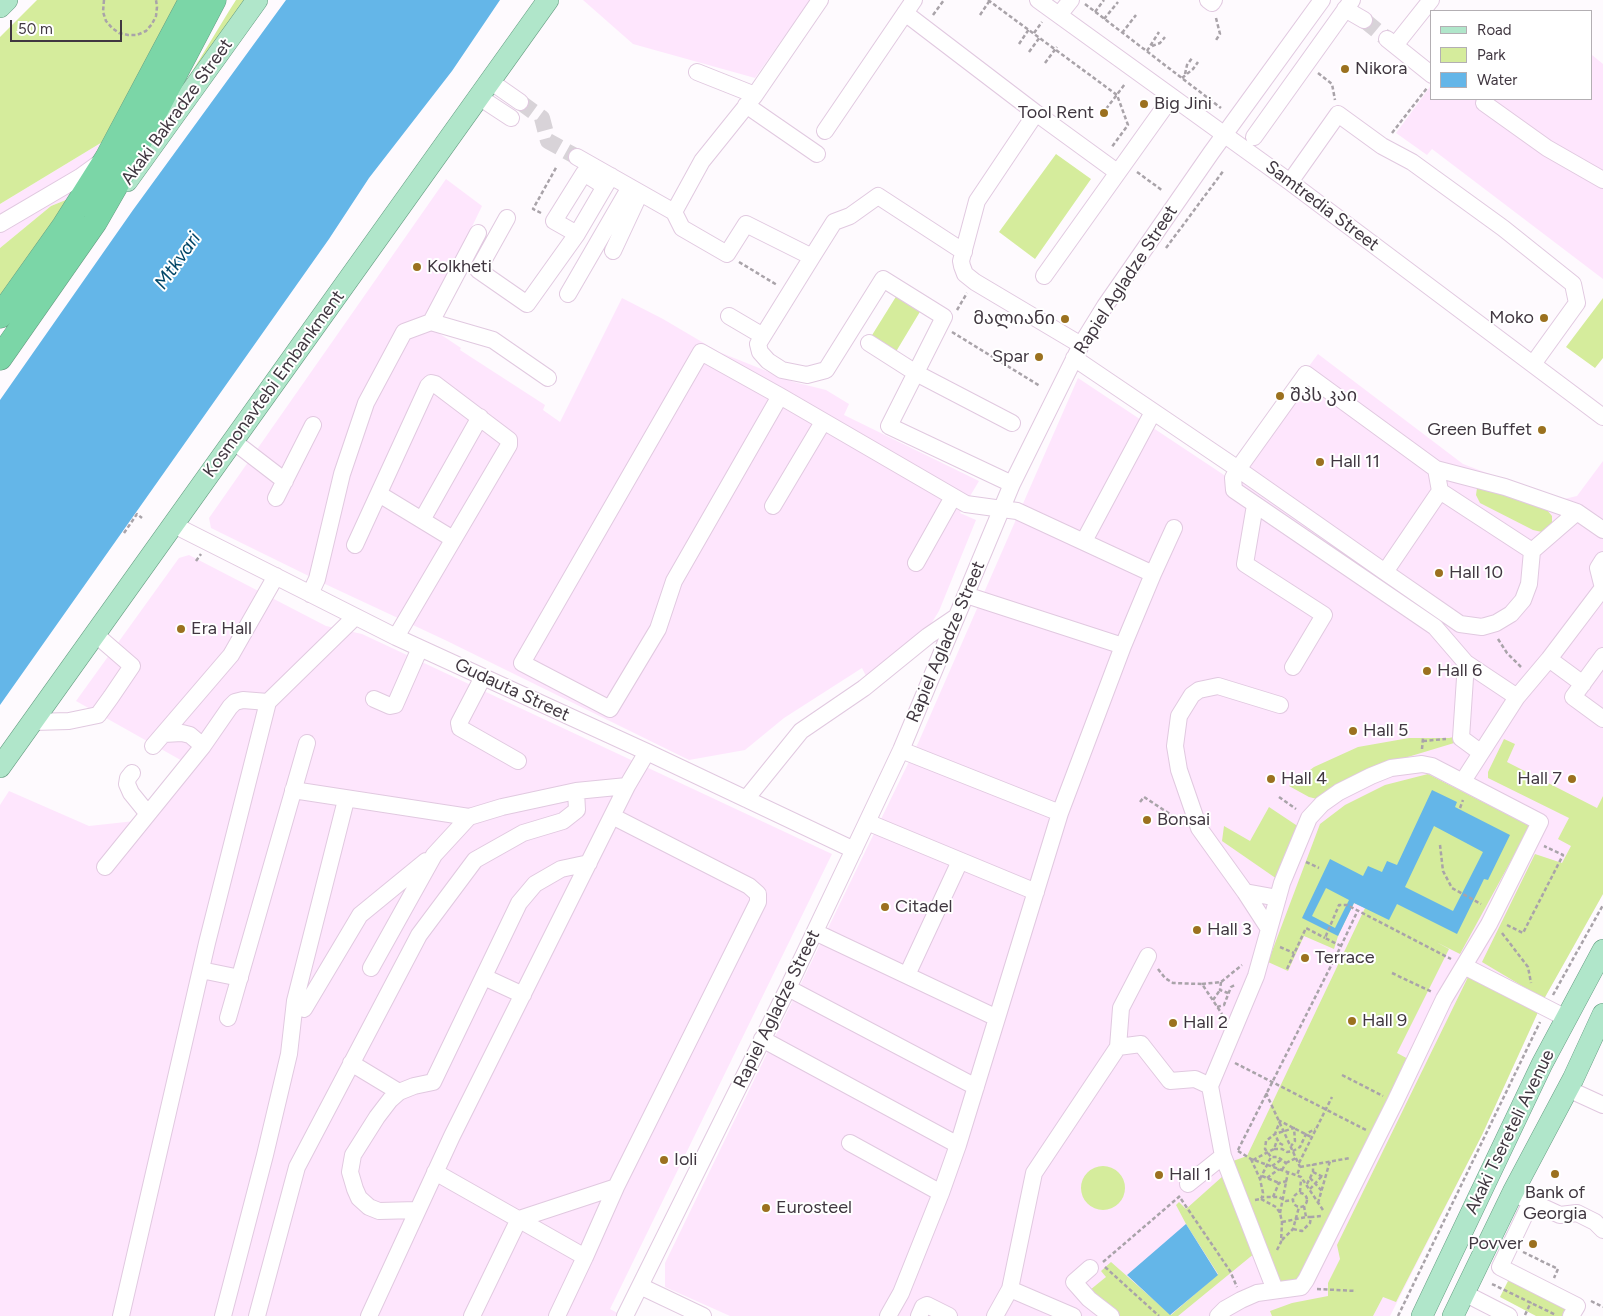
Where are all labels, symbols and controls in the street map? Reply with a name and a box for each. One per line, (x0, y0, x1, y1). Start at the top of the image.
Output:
scale bar (12, 10, 125, 42)
legend (1430, 10, 1593, 100)
text: 50 m (18, 20, 53, 38)
text: Road (1477, 21, 1512, 39)
street label: Akaki Bakradze Street (117, 35, 237, 189)
text: Park (1477, 46, 1506, 64)
place label: Nikora (1355, 58, 1407, 80)
marker: Nikora (1339, 63, 1351, 75)
text: Water (1477, 71, 1517, 89)
place label: Big Jini (1154, 93, 1212, 115)
marker: Big Jini (1138, 98, 1150, 110)
place label: Tool Rent (1018, 102, 1094, 124)
marker: Tool Rent (1098, 107, 1110, 119)
street label: Samtredia Street (1261, 156, 1383, 256)
street label: Rapiel Agladze Street (1070, 201, 1182, 359)
water label: Mtkvari (150, 228, 206, 294)
place label: Kolkheti (427, 256, 492, 278)
marker: Kolkheti (411, 261, 423, 273)
street label: Kosmonavtebi Embankment (199, 286, 349, 482)
place label: Moko (1489, 307, 1534, 329)
place label: მალიანი (973, 308, 1055, 330)
marker: Moko (1538, 312, 1550, 324)
marker: მალიანი (1059, 313, 1071, 325)
place label: Spar (992, 346, 1029, 368)
marker: Spar (1033, 351, 1045, 363)
place label: შპს კაი (1290, 385, 1357, 407)
marker: შპს კაი (1274, 390, 1286, 402)
place label: Green Buffet (1427, 419, 1532, 441)
marker: Green Buffet (1536, 424, 1548, 436)
place label: Hall 11 (1330, 451, 1380, 473)
marker: Hall 11 (1314, 456, 1326, 468)
street label: Rapiel Agladze Street (902, 558, 990, 726)
place label: Hall 10 (1449, 562, 1503, 584)
marker: Hall 10 (1433, 567, 1445, 579)
place label: Era Hall (191, 618, 252, 640)
marker: Era Hall (175, 623, 187, 635)
street label: Gudauta Street (451, 654, 573, 726)
place label: Hall 6 (1437, 660, 1482, 682)
marker: Hall 6 (1421, 665, 1433, 677)
place label: Hall 5 (1363, 720, 1408, 742)
marker: Hall 5 (1347, 725, 1359, 737)
place label: Hall 4 (1281, 768, 1327, 790)
place label: Hall 7 (1517, 768, 1562, 790)
marker: Hall 4 (1265, 773, 1277, 785)
marker: Hall 7 (1566, 773, 1578, 785)
place label: Bonsai (1157, 809, 1210, 831)
marker: Bonsai (1141, 814, 1153, 826)
place label: Citadel (895, 896, 952, 918)
marker: Citadel (879, 901, 891, 913)
place label: Hall 3 (1207, 919, 1252, 941)
marker: Hall 3 (1191, 924, 1203, 936)
street label: Rapiel Agladze Street (729, 926, 825, 1092)
place label: Terrace (1315, 947, 1375, 969)
marker: Terrace (1299, 952, 1311, 964)
place label: Hall 9 (1362, 1010, 1407, 1032)
place label: Hall 2 (1183, 1012, 1228, 1034)
marker: Hall 9 (1346, 1015, 1358, 1027)
marker: Hall 2 (1167, 1017, 1179, 1029)
street label: Akaki Tsereteli Avenue (1461, 1046, 1559, 1218)
place label: Ioli (674, 1149, 697, 1171)
marker: Ioli (658, 1154, 670, 1166)
place label: Hall 1 (1169, 1164, 1211, 1186)
marker: Bank of Georgia (1549, 1168, 1561, 1180)
marker: Hall 1 (1153, 1169, 1165, 1181)
place label: Bank of Georgia (1523, 1182, 1587, 1224)
place label: Eurosteel (776, 1197, 852, 1219)
marker: Eurosteel (760, 1202, 772, 1214)
place label: Povver (1468, 1233, 1523, 1255)
marker: Povver (1527, 1238, 1539, 1250)

